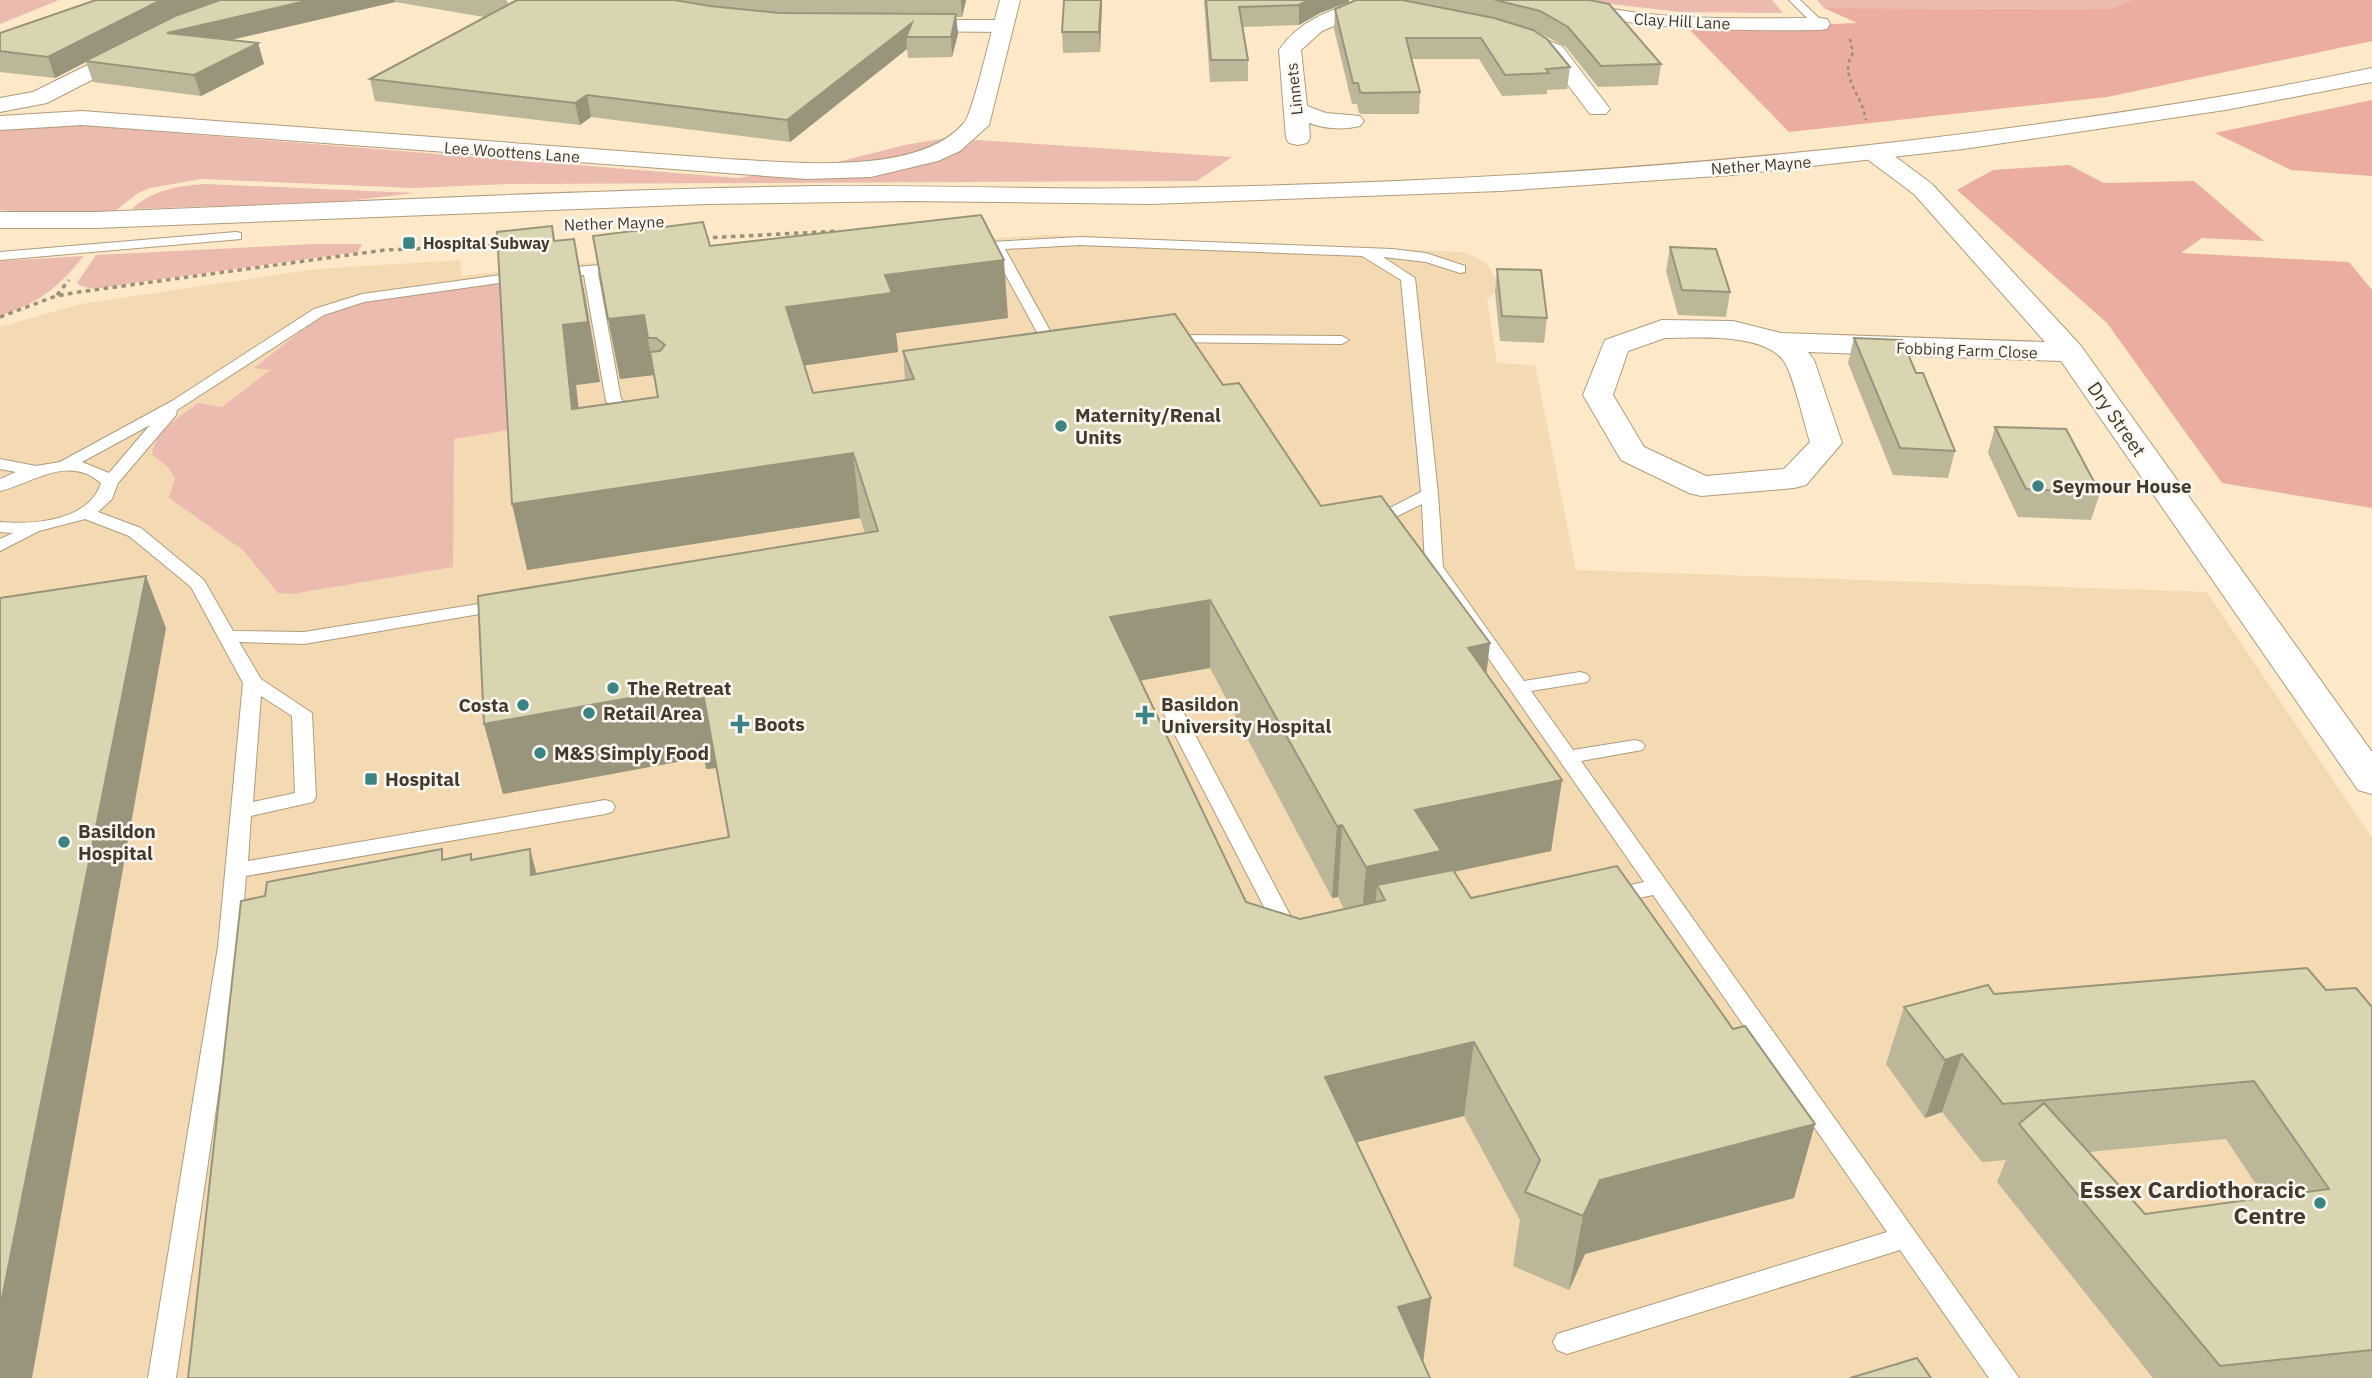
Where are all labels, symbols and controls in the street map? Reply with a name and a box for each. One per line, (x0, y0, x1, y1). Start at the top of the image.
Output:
street label: Clay Hill Lane (1633, 8, 1731, 34)
street label: Linnets (1281, 62, 1307, 116)
street label: Lee Woottens Lane (443, 137, 581, 167)
street label: Nether Mayne (1710, 152, 1812, 178)
street label: Nether Mayne (563, 211, 665, 235)
place label: Hospital Subway (423, 233, 550, 253)
marker: Hospital Subway (401, 235, 417, 251)
street label: Fobbing Farm Close (1896, 338, 2038, 362)
street label: Dry Street (2083, 377, 2151, 461)
place label: Maternity/Renal Units (1075, 403, 1221, 449)
marker: Maternity/Renal Units (1053, 418, 1069, 434)
place label: Seymour House (2052, 474, 2192, 498)
marker: Seymour House (2030, 478, 2046, 494)
place label: The Retreat (627, 676, 731, 700)
marker: The Retreat (605, 680, 621, 696)
place label: Basildon University Hospital (1161, 692, 1331, 738)
place label: Costa (458, 693, 509, 717)
marker: Costa (515, 697, 531, 713)
place label: Retail Area (603, 701, 702, 725)
marker: Retail Area (581, 705, 597, 721)
marker: Basildon University Hospital (1135, 705, 1155, 725)
place label: Boots (754, 712, 805, 736)
marker: Boots (732, 716, 748, 732)
place label: M&S Simply Food (554, 741, 709, 765)
marker: M&S Simply Food (532, 745, 548, 761)
place label: Hospital (385, 767, 460, 791)
marker: Hospital (363, 771, 379, 787)
place label: Basildon Hospital (78, 819, 156, 865)
marker: Basildon Hospital (56, 834, 72, 850)
place label: Essex Cardiothoracic Centre (2080, 1174, 2306, 1230)
marker: Essex Cardiothoracic Centre (2312, 1195, 2328, 1211)

